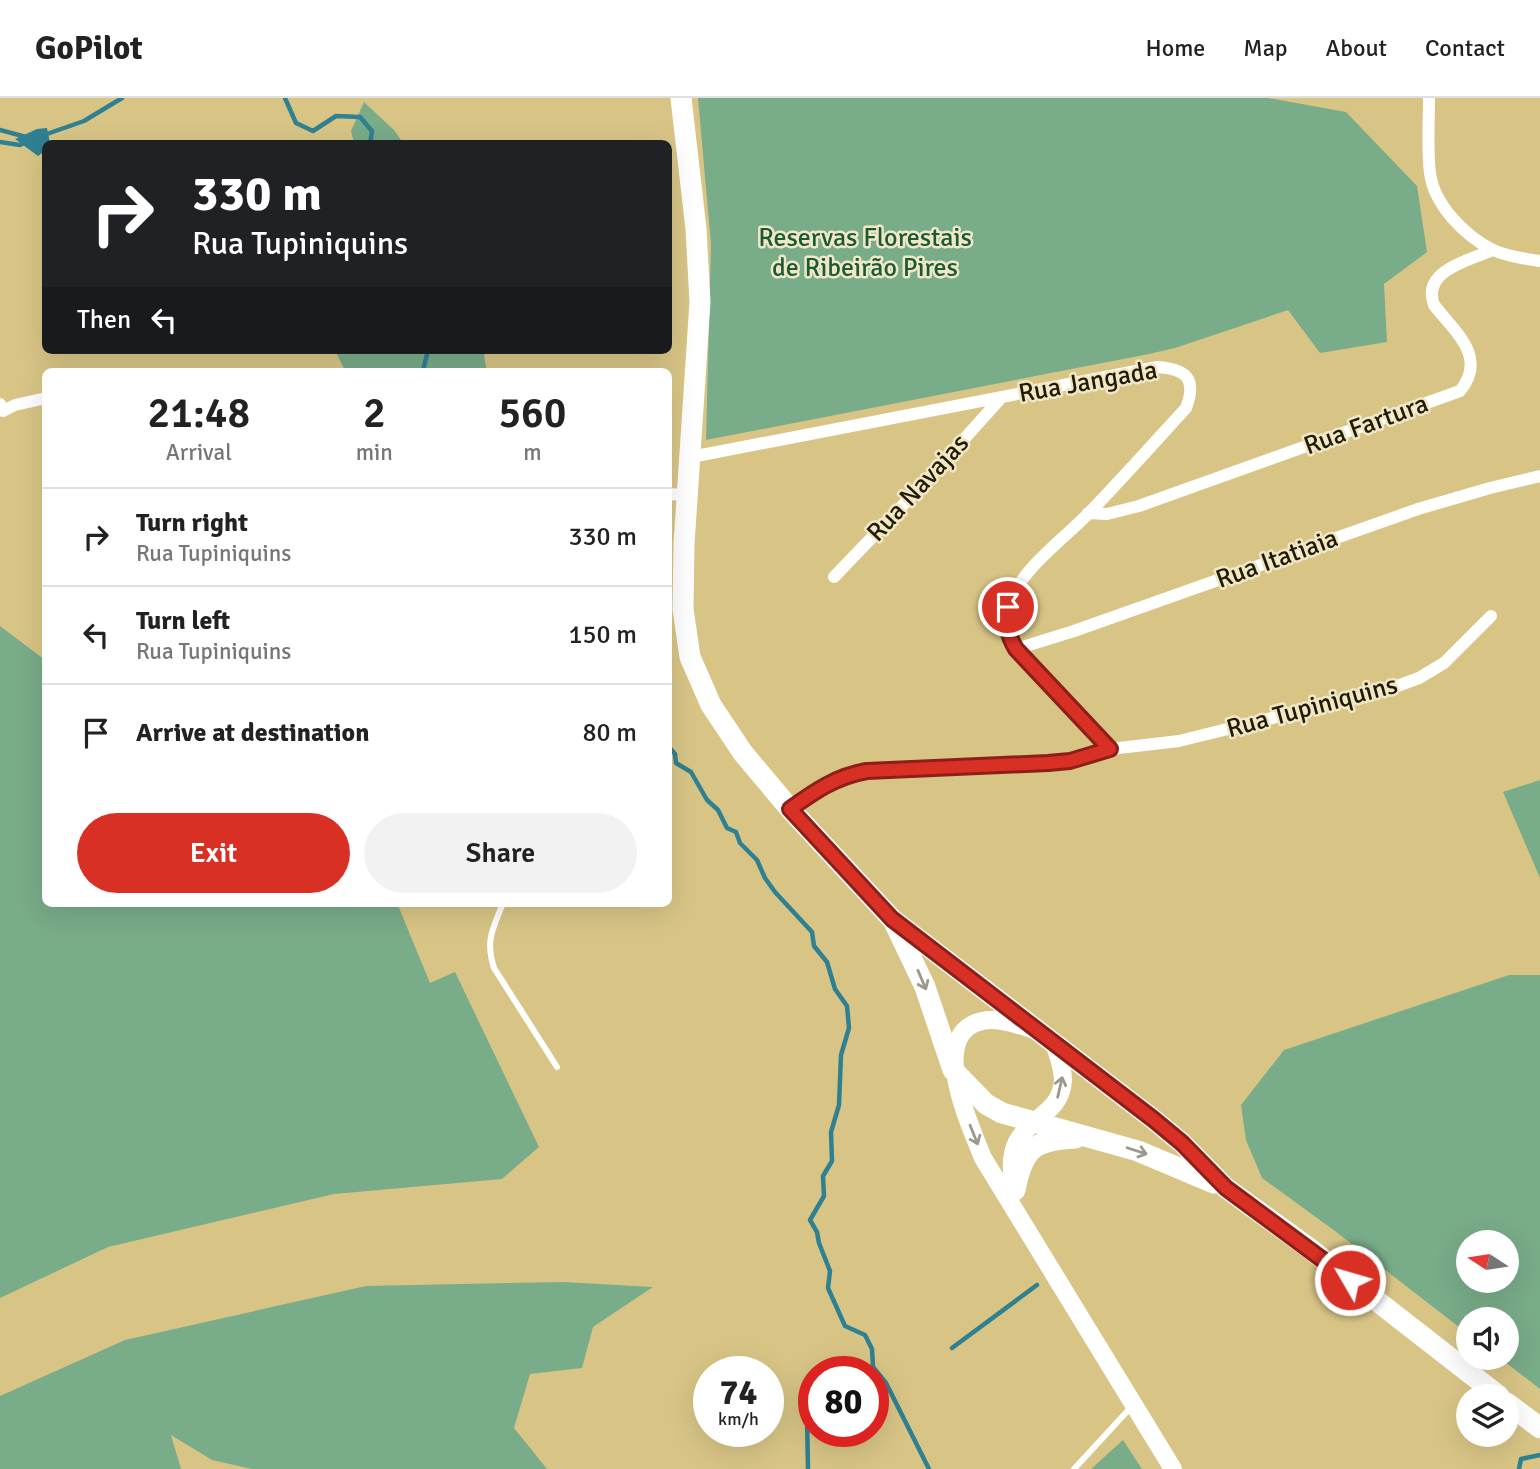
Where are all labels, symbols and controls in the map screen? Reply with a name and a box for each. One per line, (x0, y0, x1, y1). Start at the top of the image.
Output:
text: GoPilot (35, 28, 143, 69)
text: Home (1145, 33, 1205, 63)
text: Map (1243, 33, 1288, 63)
text: About (1326, 33, 1387, 63)
text: Contact (1425, 33, 1505, 63)
text: 330 m (192, 164, 322, 224)
icon: right (77, 168, 168, 259)
park label: Reservas Florestais de Ribeirão Pires (758, 222, 972, 284)
text: Rua Tupiniquins (192, 224, 408, 263)
icon: left (145, 301, 183, 339)
text: Then (77, 304, 131, 336)
street label: Rua Jangada (1016, 354, 1160, 410)
text: 21:48 (148, 388, 250, 439)
text: 2 (363, 388, 386, 439)
text: 560 (498, 388, 566, 439)
street label: Rua Fartura (1299, 388, 1433, 462)
street label: Rua Navajas (860, 428, 976, 548)
text: Arrival (166, 438, 232, 467)
text: min (356, 438, 393, 467)
text: m (523, 438, 542, 467)
text: Turn right (136, 507, 248, 539)
icon: right (77, 518, 115, 556)
text: 330 m (568, 521, 637, 553)
street label: Rua Itatiaia (1212, 522, 1342, 596)
text: Rua Tupiniquins (136, 539, 291, 568)
pin (978, 577, 1038, 637)
icon: arrive (989, 588, 1027, 626)
text: Turn left (136, 605, 230, 637)
icon: left (77, 616, 115, 654)
text: 150 m (568, 619, 637, 651)
text: Rua Tupiniquins (136, 637, 291, 666)
street label: Rua Tupiniquins (1223, 669, 1401, 745)
icon: arrive (77, 714, 115, 752)
text: Arrive at destination (136, 717, 369, 749)
text: 80 m (582, 717, 637, 749)
button: Exit (77, 813, 350, 893)
button: Share (364, 813, 637, 893)
one-way arrow (916, 969, 929, 990)
one-way arrow (1054, 1077, 1067, 1099)
one-way arrow (969, 1124, 982, 1146)
one-way arrow (1125, 1146, 1147, 1158)
north arrow (1456, 1230, 1519, 1293)
map controls (1456, 1230, 1519, 1447)
position arrow (1313, 1243, 1387, 1317)
button: sound (1456, 1307, 1519, 1370)
speed limit sign: 80 (798, 1356, 889, 1447)
text: 74 (720, 1371, 757, 1414)
button: layers (1456, 1384, 1519, 1447)
text: km/h (718, 1408, 759, 1430)

